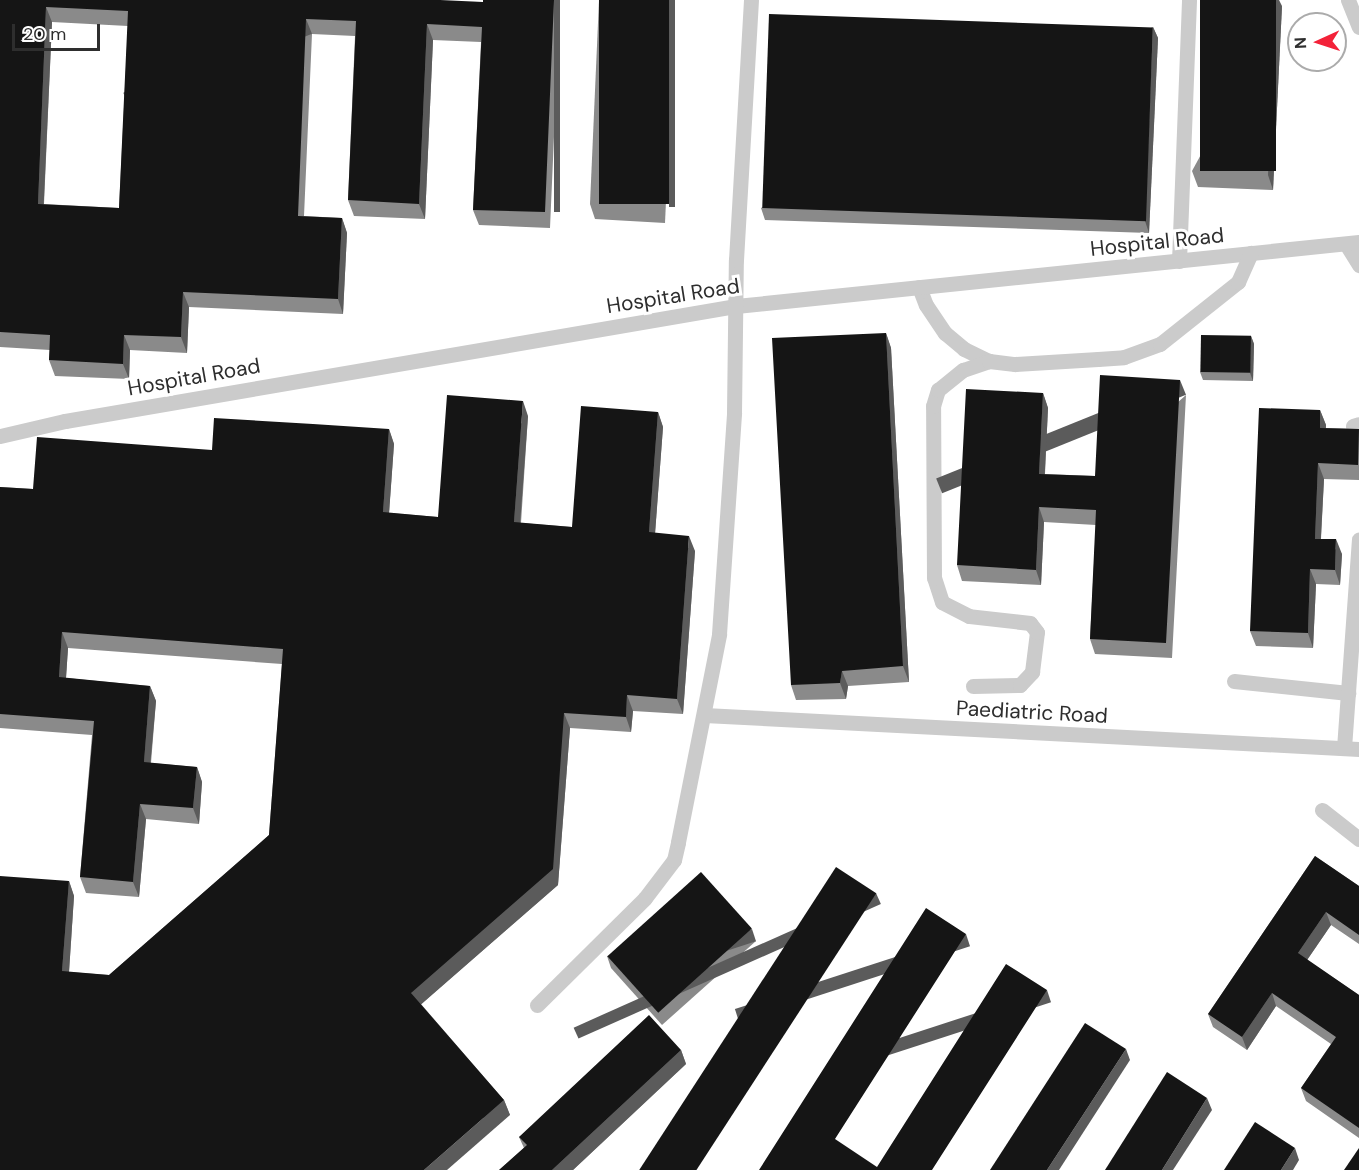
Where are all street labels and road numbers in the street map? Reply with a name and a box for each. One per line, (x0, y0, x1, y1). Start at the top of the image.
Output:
street label: Hospital Road (1089, 222, 1225, 262)
street label: Hospital Road (605, 273, 741, 319)
street label: Hospital Road (126, 353, 262, 401)
street label: Paediatric Road (955, 695, 1109, 729)

